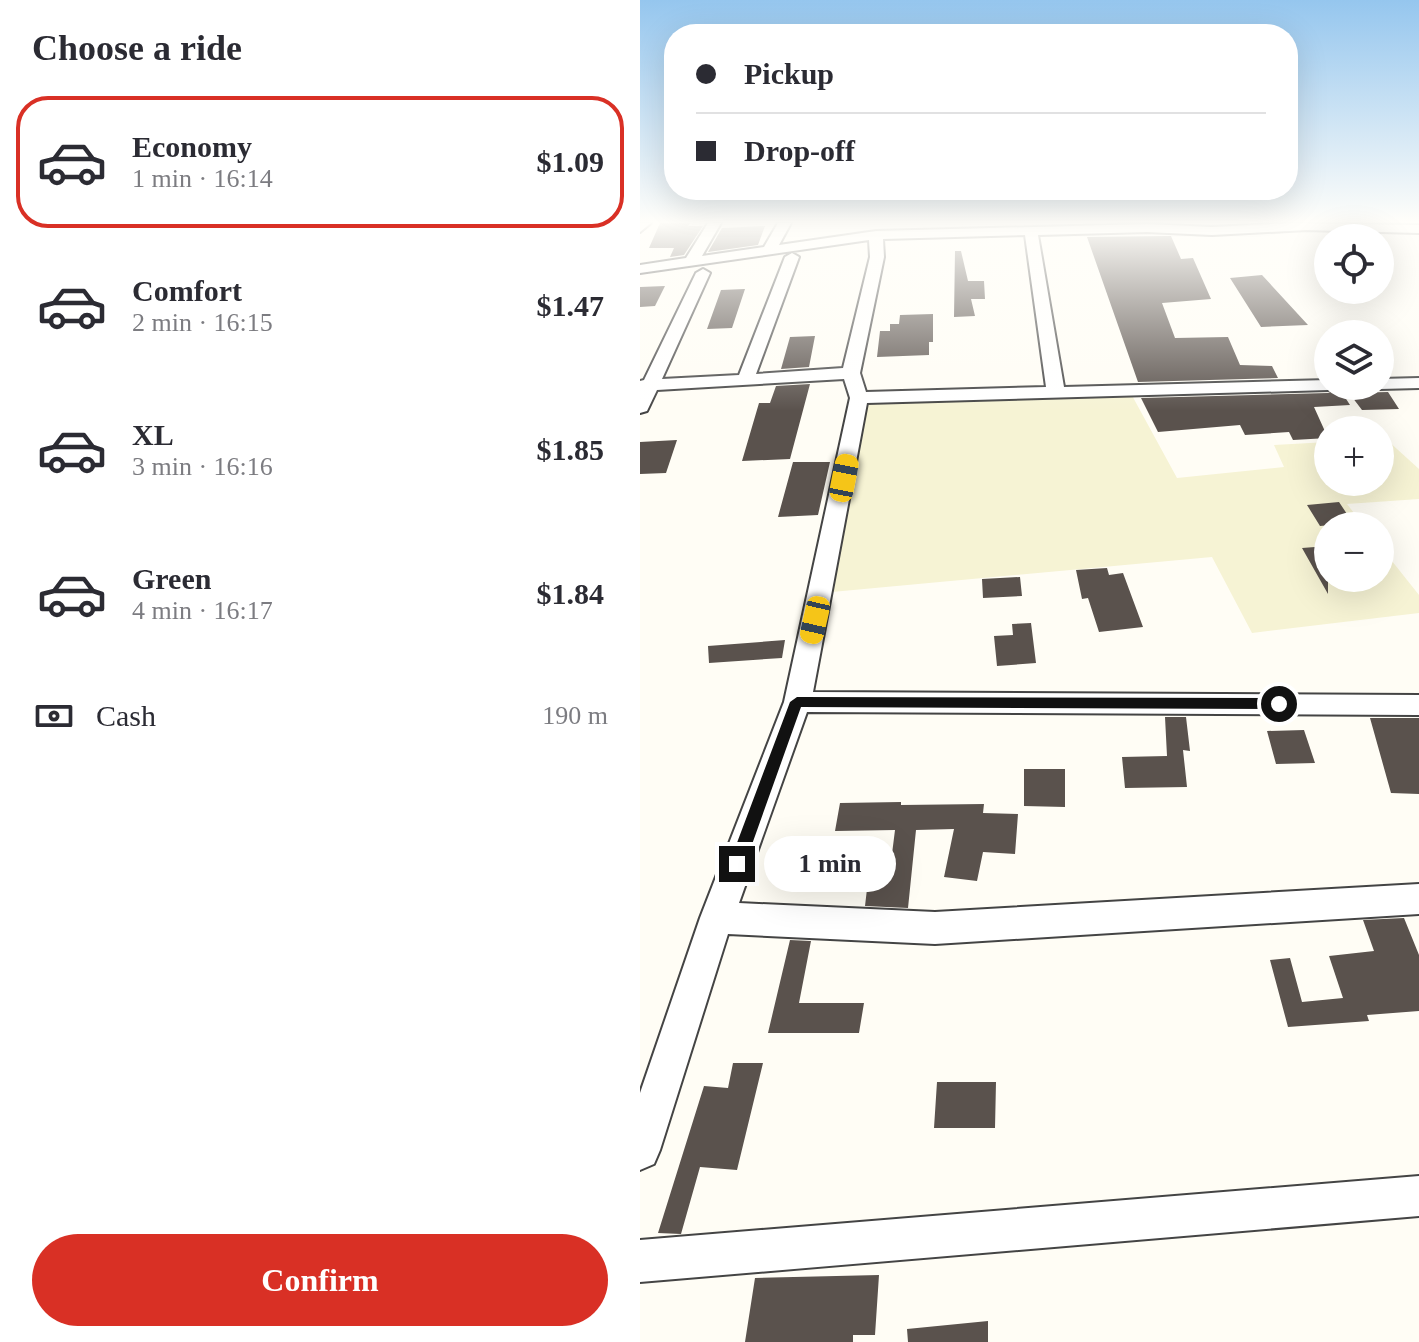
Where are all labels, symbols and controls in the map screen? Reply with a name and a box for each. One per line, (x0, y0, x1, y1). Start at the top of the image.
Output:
text: Choose a ride (32, 28, 242, 68)
text: Pickup (744, 57, 834, 90)
icon: car (36, 126, 108, 198)
text: Economy (132, 130, 252, 163)
text: Drop-off (744, 134, 855, 167)
text: $1.09 (537, 145, 604, 178)
text: 1 min · 16:14 (132, 164, 273, 193)
map controls (1314, 224, 1394, 592)
button: locate (1314, 224, 1394, 304)
icon: car (36, 270, 108, 342)
text: Comfort (132, 274, 242, 307)
text: $1.47 (537, 289, 604, 322)
text: 2 min · 16:15 (132, 308, 273, 337)
button: layers (1314, 320, 1394, 400)
icon: car (36, 414, 108, 486)
button: + (1314, 416, 1394, 496)
text: XL (132, 418, 174, 451)
text: $1.85 (537, 433, 604, 466)
text: 3 min · 16:16 (132, 452, 273, 481)
car (828, 452, 860, 504)
button: − (1314, 512, 1394, 592)
icon: car (36, 558, 108, 630)
text: Green (132, 562, 211, 595)
text: $1.84 (537, 577, 604, 610)
car (798, 594, 832, 646)
text: 4 min · 16:17 (132, 596, 273, 625)
route start (1261, 686, 1297, 722)
icon: cash (32, 694, 76, 738)
text: Cash (96, 699, 156, 732)
text: 190 m (542, 701, 608, 730)
callout: 1 min (765, 836, 897, 892)
route end (719, 846, 755, 882)
text: 1 min (799, 849, 861, 878)
button: Confirm (32, 1234, 608, 1326)

